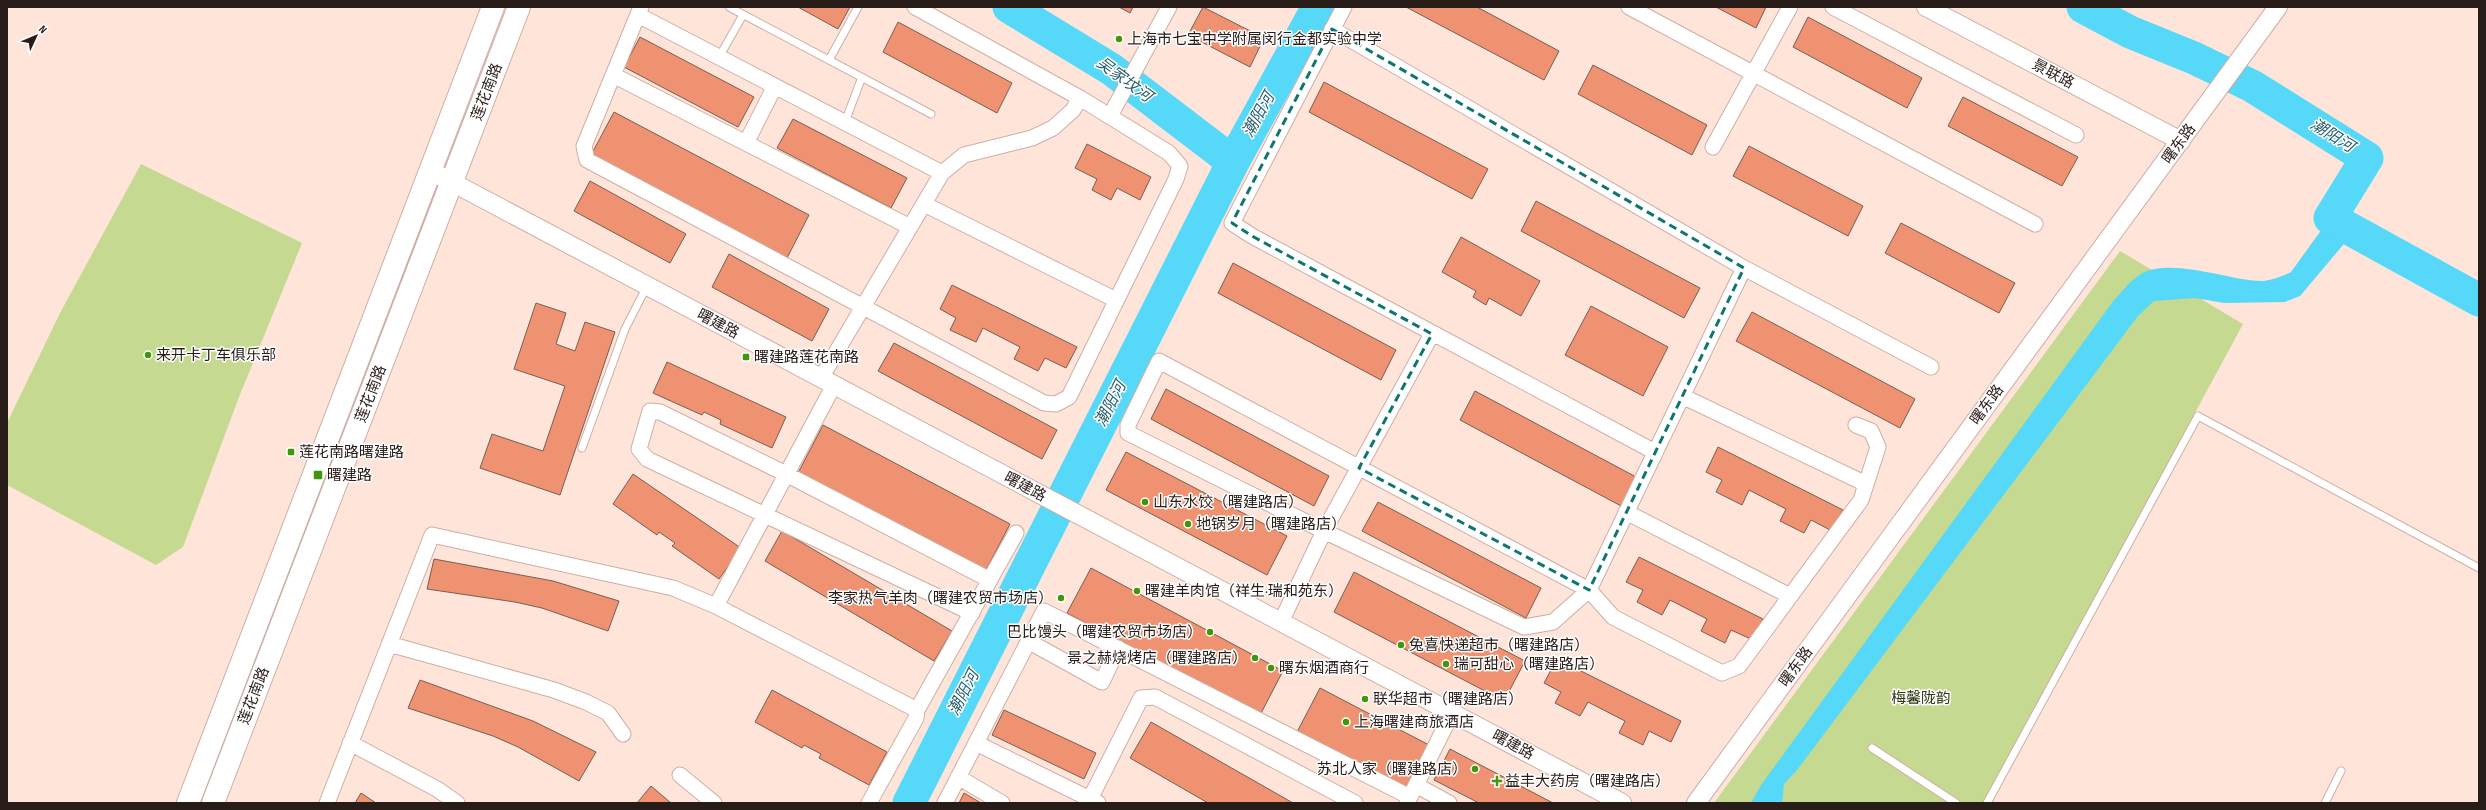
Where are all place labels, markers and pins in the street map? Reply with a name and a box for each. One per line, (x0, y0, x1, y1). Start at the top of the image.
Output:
place label: 上海市七宝中学附属闵行金都实验中学 (1127, 30, 1382, 49)
marker: 上海市七宝中学附属闵行金都实验中学 (1114, 34, 1124, 44)
place label: 来开卡丁车俱乐部 (156, 346, 276, 365)
place label: 曙建路莲花南路 (754, 348, 859, 367)
marker: 来开卡丁车俱乐部 (143, 350, 153, 360)
marker: 曙建路莲花南路 (741, 352, 751, 362)
place label: 莲花南路曙建路 (299, 443, 404, 462)
marker: 莲花南路曙建路 (286, 447, 296, 457)
place label: 曙建路 (327, 466, 372, 485)
marker: 曙建路 (312, 469, 324, 481)
place label: 山东水饺（曙建路店） (1153, 493, 1303, 512)
marker: 山东水饺（曙建路店） (1140, 497, 1150, 507)
place label: 地锅岁月（曙建路店） (1196, 515, 1346, 534)
marker: 地锅岁月（曙建路店） (1183, 519, 1193, 529)
place label: 曙建羊肉馆（祥生·瑞和苑东） (1145, 582, 1343, 601)
marker: 曙建羊肉馆（祥生·瑞和苑东） (1132, 586, 1142, 596)
place label: 李家热气羊肉（曙建农贸市场店） (828, 589, 1053, 608)
marker: 李家热气羊肉（曙建农贸市场店） (1056, 593, 1066, 603)
place label: 巴比馒头（曙建农贸市场店） (1007, 623, 1202, 642)
marker: 巴比馒头（曙建农贸市场店） (1205, 627, 1215, 637)
place label: 兔喜快递超市（曙建路店） (1409, 636, 1589, 655)
marker: 兔喜快递超市（曙建路店） (1396, 640, 1406, 650)
place label: 景之赫烧烤店（曙建路店） (1067, 649, 1247, 668)
marker: 景之赫烧烤店（曙建路店） (1250, 653, 1260, 663)
place label: 瑞可甜心（曙建路店） (1454, 655, 1604, 674)
place label: 曙东烟酒商行 (1279, 659, 1369, 678)
marker: 瑞可甜心（曙建路店） (1441, 659, 1451, 669)
marker: 曙东烟酒商行 (1266, 663, 1276, 673)
place label: 联华超市（曙建路店） (1373, 690, 1523, 709)
marker: 联华超市（曙建路店） (1360, 694, 1370, 704)
place label: 上海曙建商旅酒店 (1354, 713, 1474, 732)
marker: 上海曙建商旅酒店 (1341, 717, 1351, 727)
place label: 苏北人家（曙建路店） (1317, 760, 1467, 779)
marker: 苏北人家（曙建路店） (1470, 764, 1480, 774)
place label: 益丰大药房（曙建路店） (1505, 772, 1670, 791)
marker: 益丰大药房（曙建路店） (1492, 776, 1502, 786)

